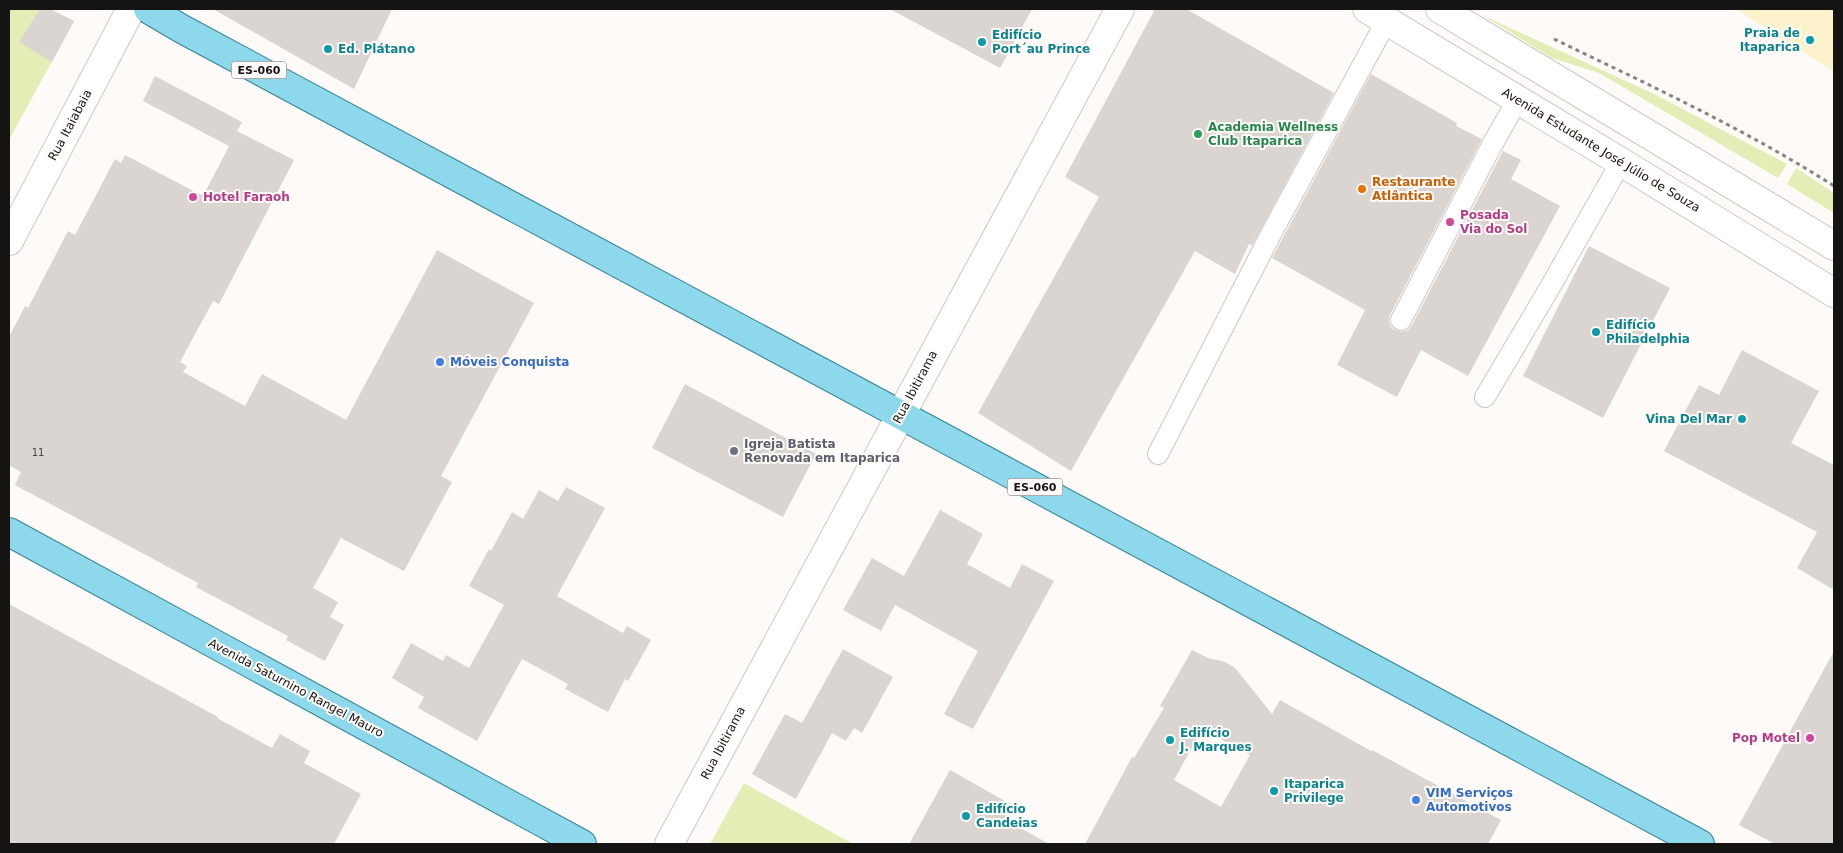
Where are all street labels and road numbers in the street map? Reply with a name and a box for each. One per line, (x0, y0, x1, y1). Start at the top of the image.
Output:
road number: ES-060 (232, 62, 286, 78)
street label: Avenida Estudante José Júlio de Souza (1499, 85, 1703, 215)
street label: Rua Itaiabaia (45, 87, 95, 163)
street label: Rua Ibitirama (890, 348, 940, 426)
road number: ES-060 (1008, 478, 1062, 496)
street label: Avenida Saturnino Rangel Mauro (206, 636, 386, 740)
street label: Rua Ibitirama (698, 704, 748, 782)

